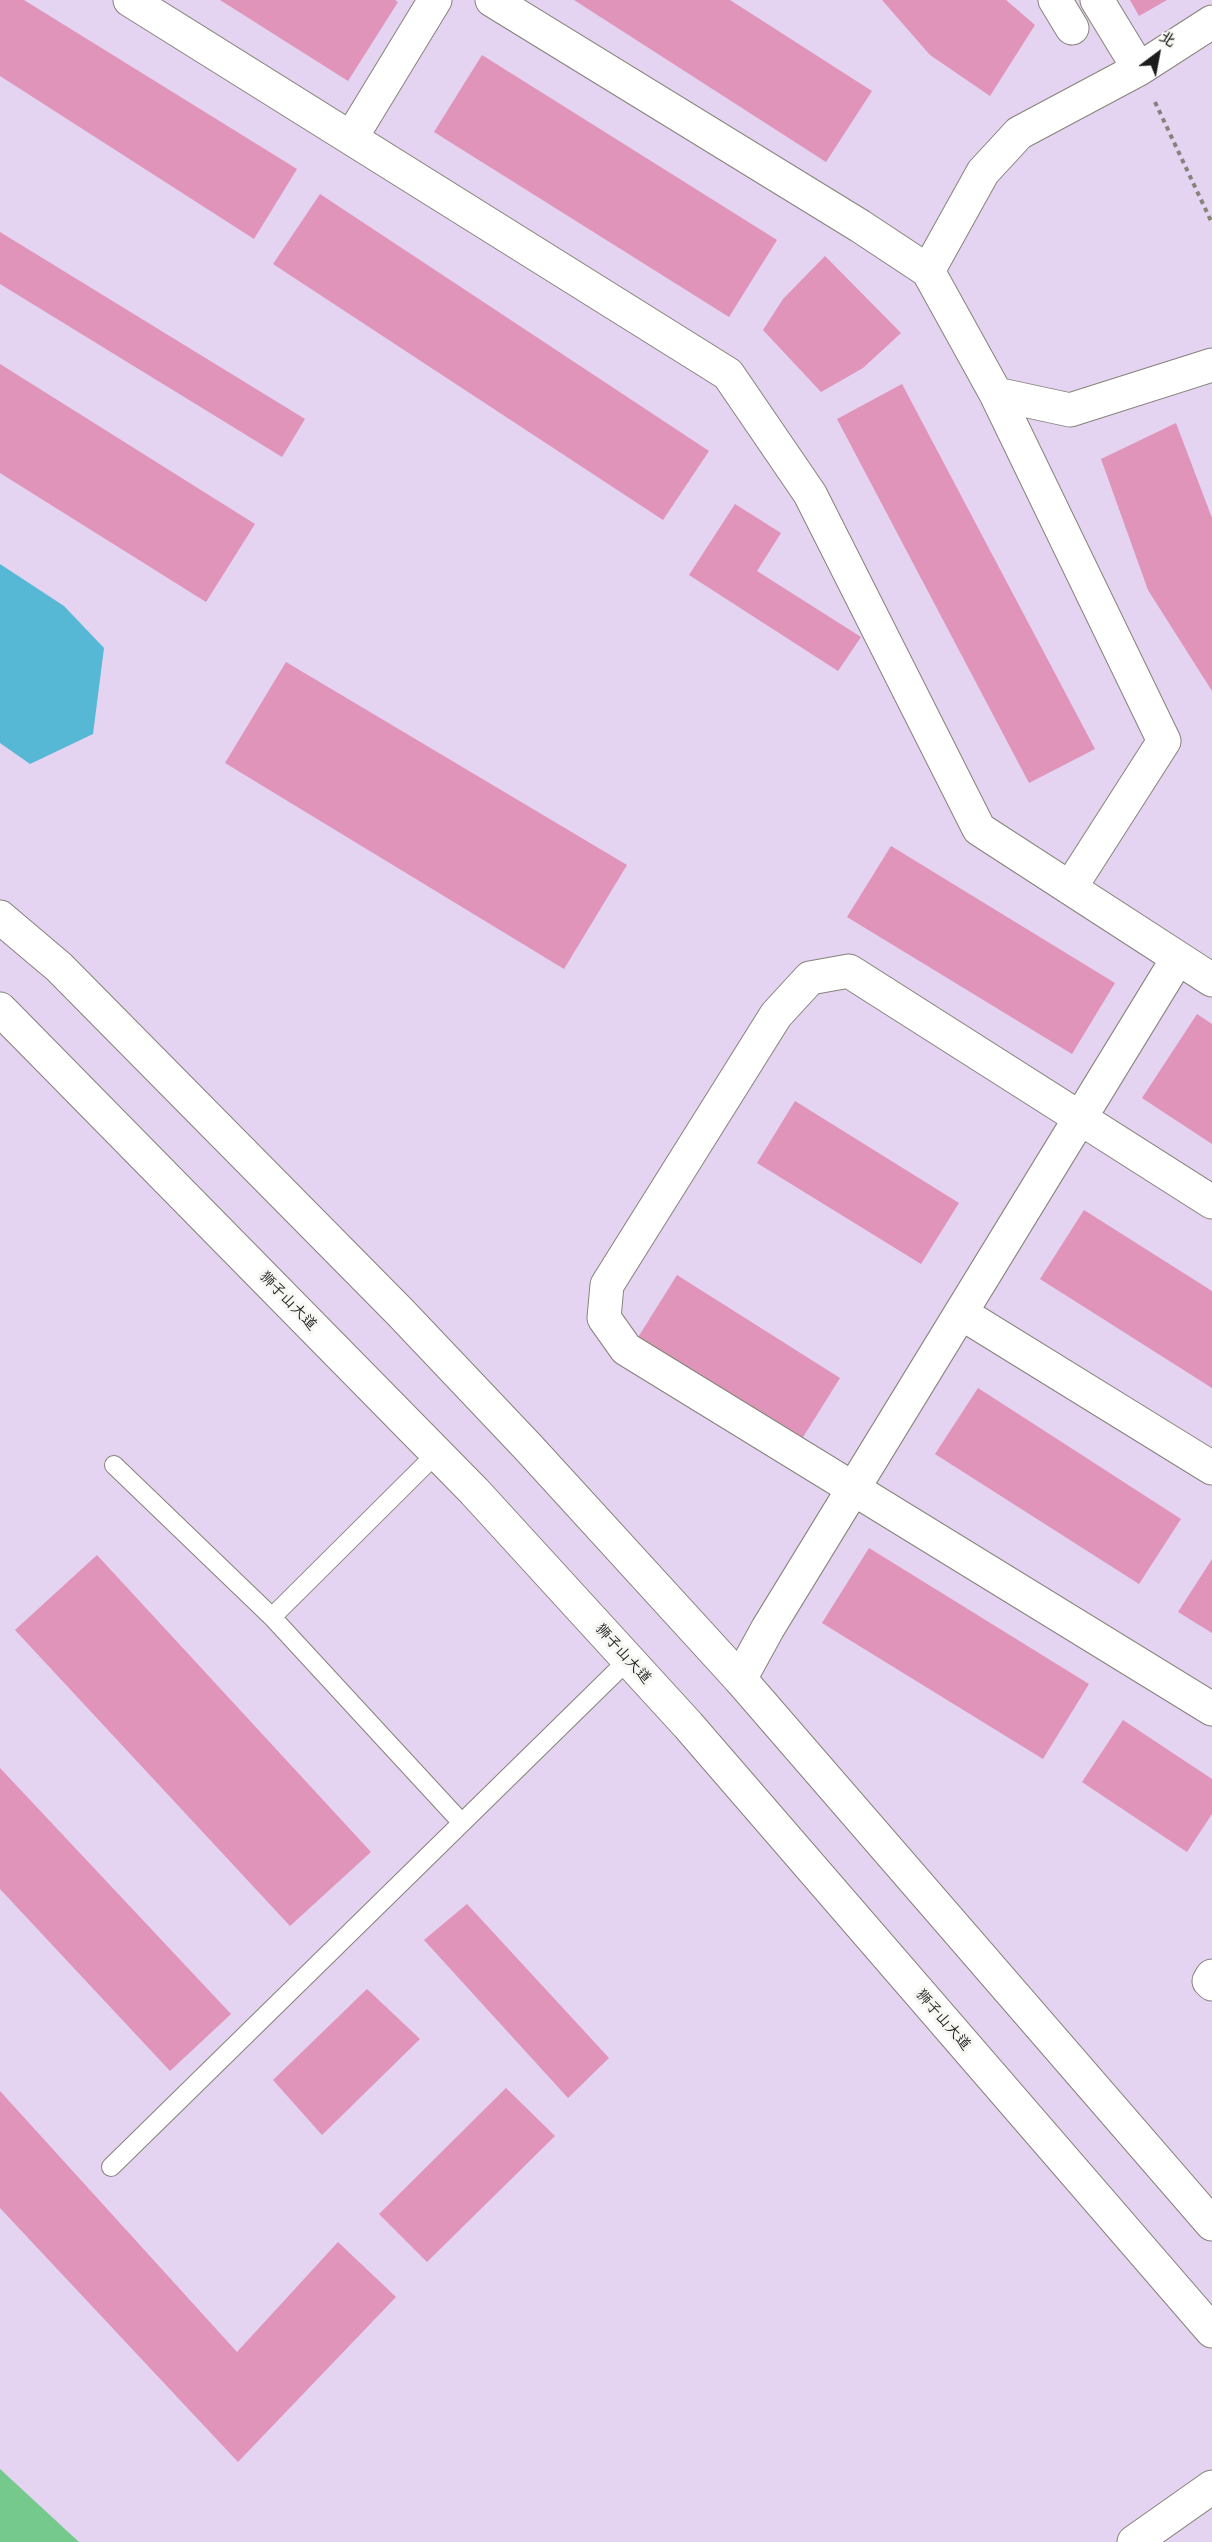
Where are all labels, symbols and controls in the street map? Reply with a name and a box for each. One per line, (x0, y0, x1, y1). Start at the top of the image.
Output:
north arrow (1128, 24, 1188, 84)
text: 北 (1155, 25, 1180, 51)
street label: 狮子山大道 (255, 1268, 321, 1334)
street label: 狮子山大道 (591, 1620, 655, 1688)
street label: 狮子山大道 (912, 1986, 974, 2054)

